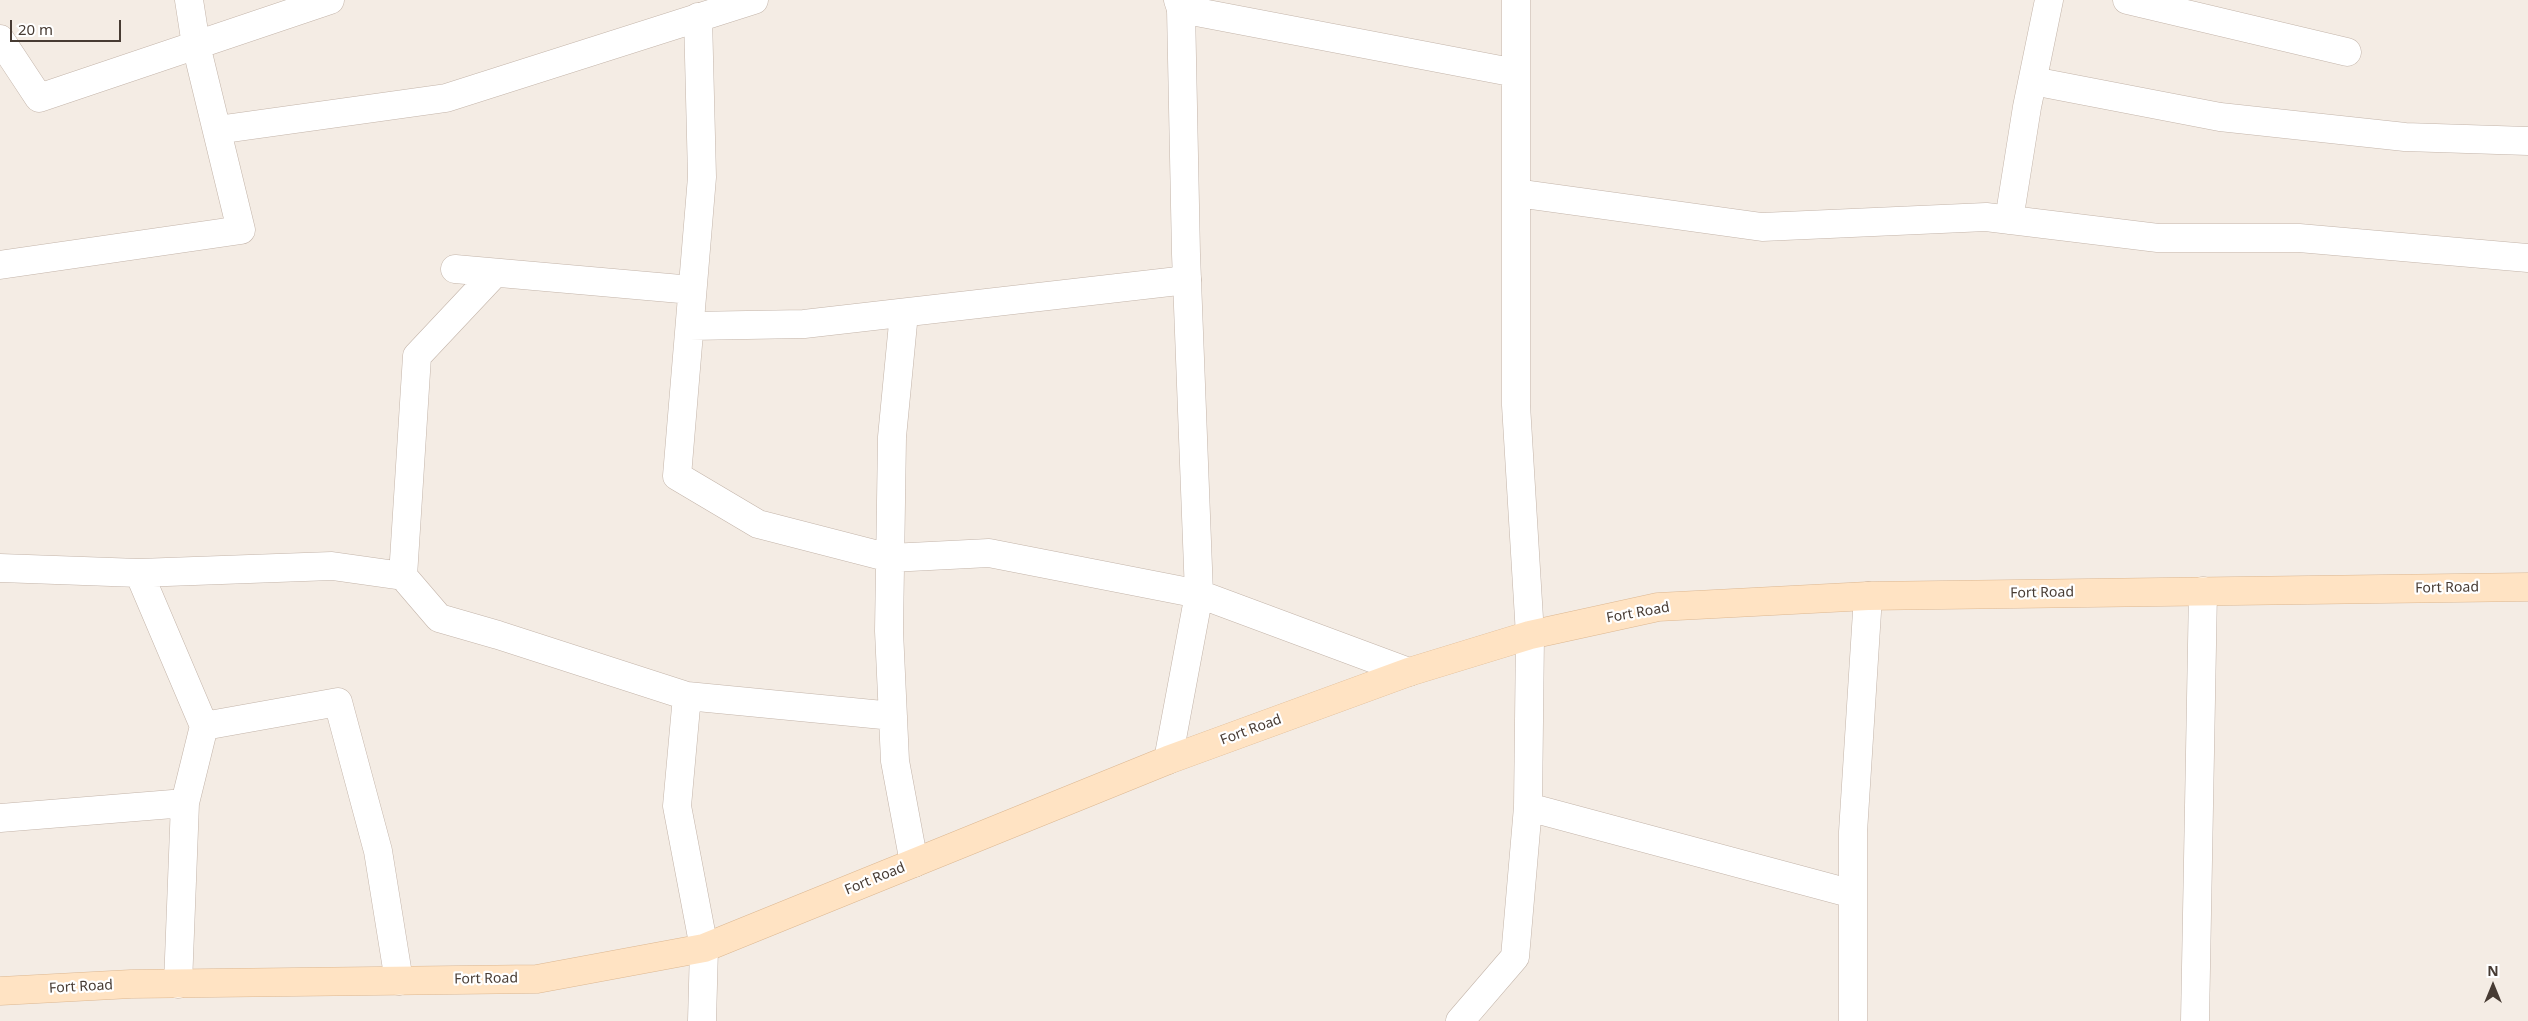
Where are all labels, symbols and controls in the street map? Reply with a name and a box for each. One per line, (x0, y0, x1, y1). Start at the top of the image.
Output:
scale bar (12, 10, 124, 42)
text: 20 m (18, 19, 53, 39)
street label: Fort Road (2415, 579, 2479, 597)
street label: Fort Road (2010, 584, 2074, 602)
street label: Fort Road (1605, 599, 1671, 627)
street label: Fort Road (1218, 711, 1284, 749)
street label: Fort Road (842, 859, 908, 899)
north arrow (2468, 961, 2518, 1011)
text: N (2487, 961, 2499, 980)
street label: Fort Road (454, 970, 518, 988)
street label: Fort Road (49, 977, 113, 997)

